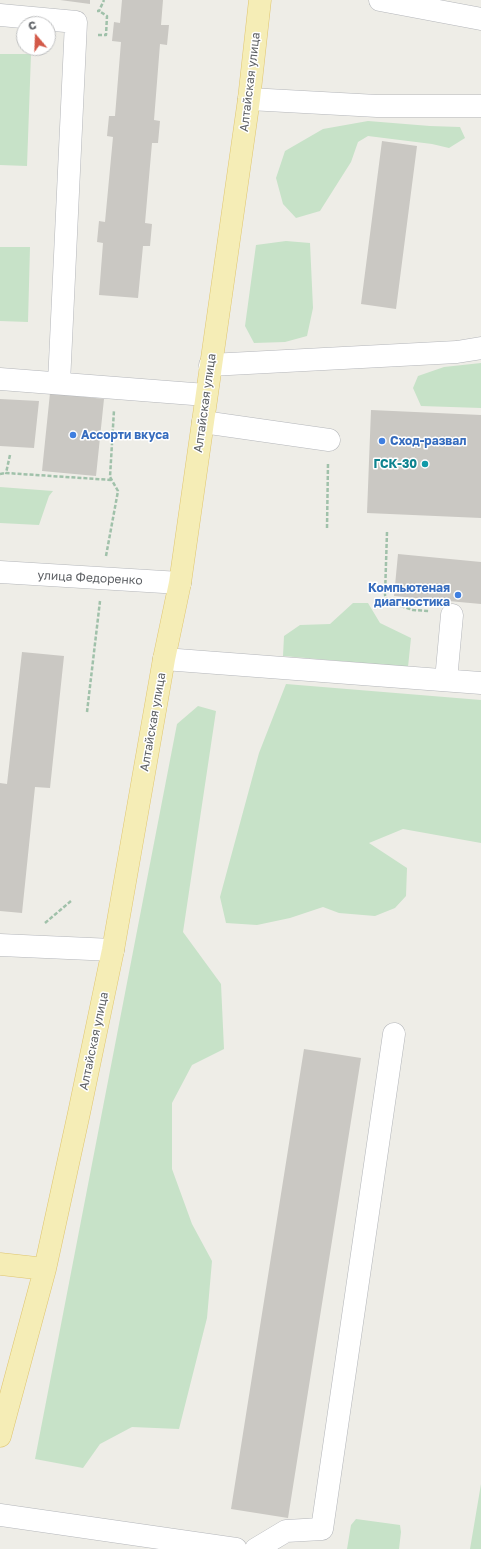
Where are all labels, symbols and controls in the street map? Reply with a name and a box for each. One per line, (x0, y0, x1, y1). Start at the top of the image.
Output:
north arrow (16, 16, 56, 56)
text: С (26, 18, 38, 33)
street label: Алтайская улица (237, 31, 263, 133)
street label: Алтайская улица (191, 352, 219, 454)
place label: Ассорти вкуса (81, 428, 169, 442)
marker: Ассорти вкуса (68, 430, 78, 440)
place label: Сход-развал (390, 434, 466, 448)
marker: Сход-развал (377, 436, 387, 446)
place label: ГСК-30 (373, 457, 417, 471)
marker: ГСК-30 (420, 459, 430, 469)
street label: улица Федоренко (37, 568, 143, 588)
place label: Компьютеная диагностика (368, 581, 450, 609)
marker: Компьютеная диагностика (453, 590, 463, 600)
street label: Алтайская улица (137, 671, 169, 773)
street label: Алтайская улица (77, 991, 111, 1091)

